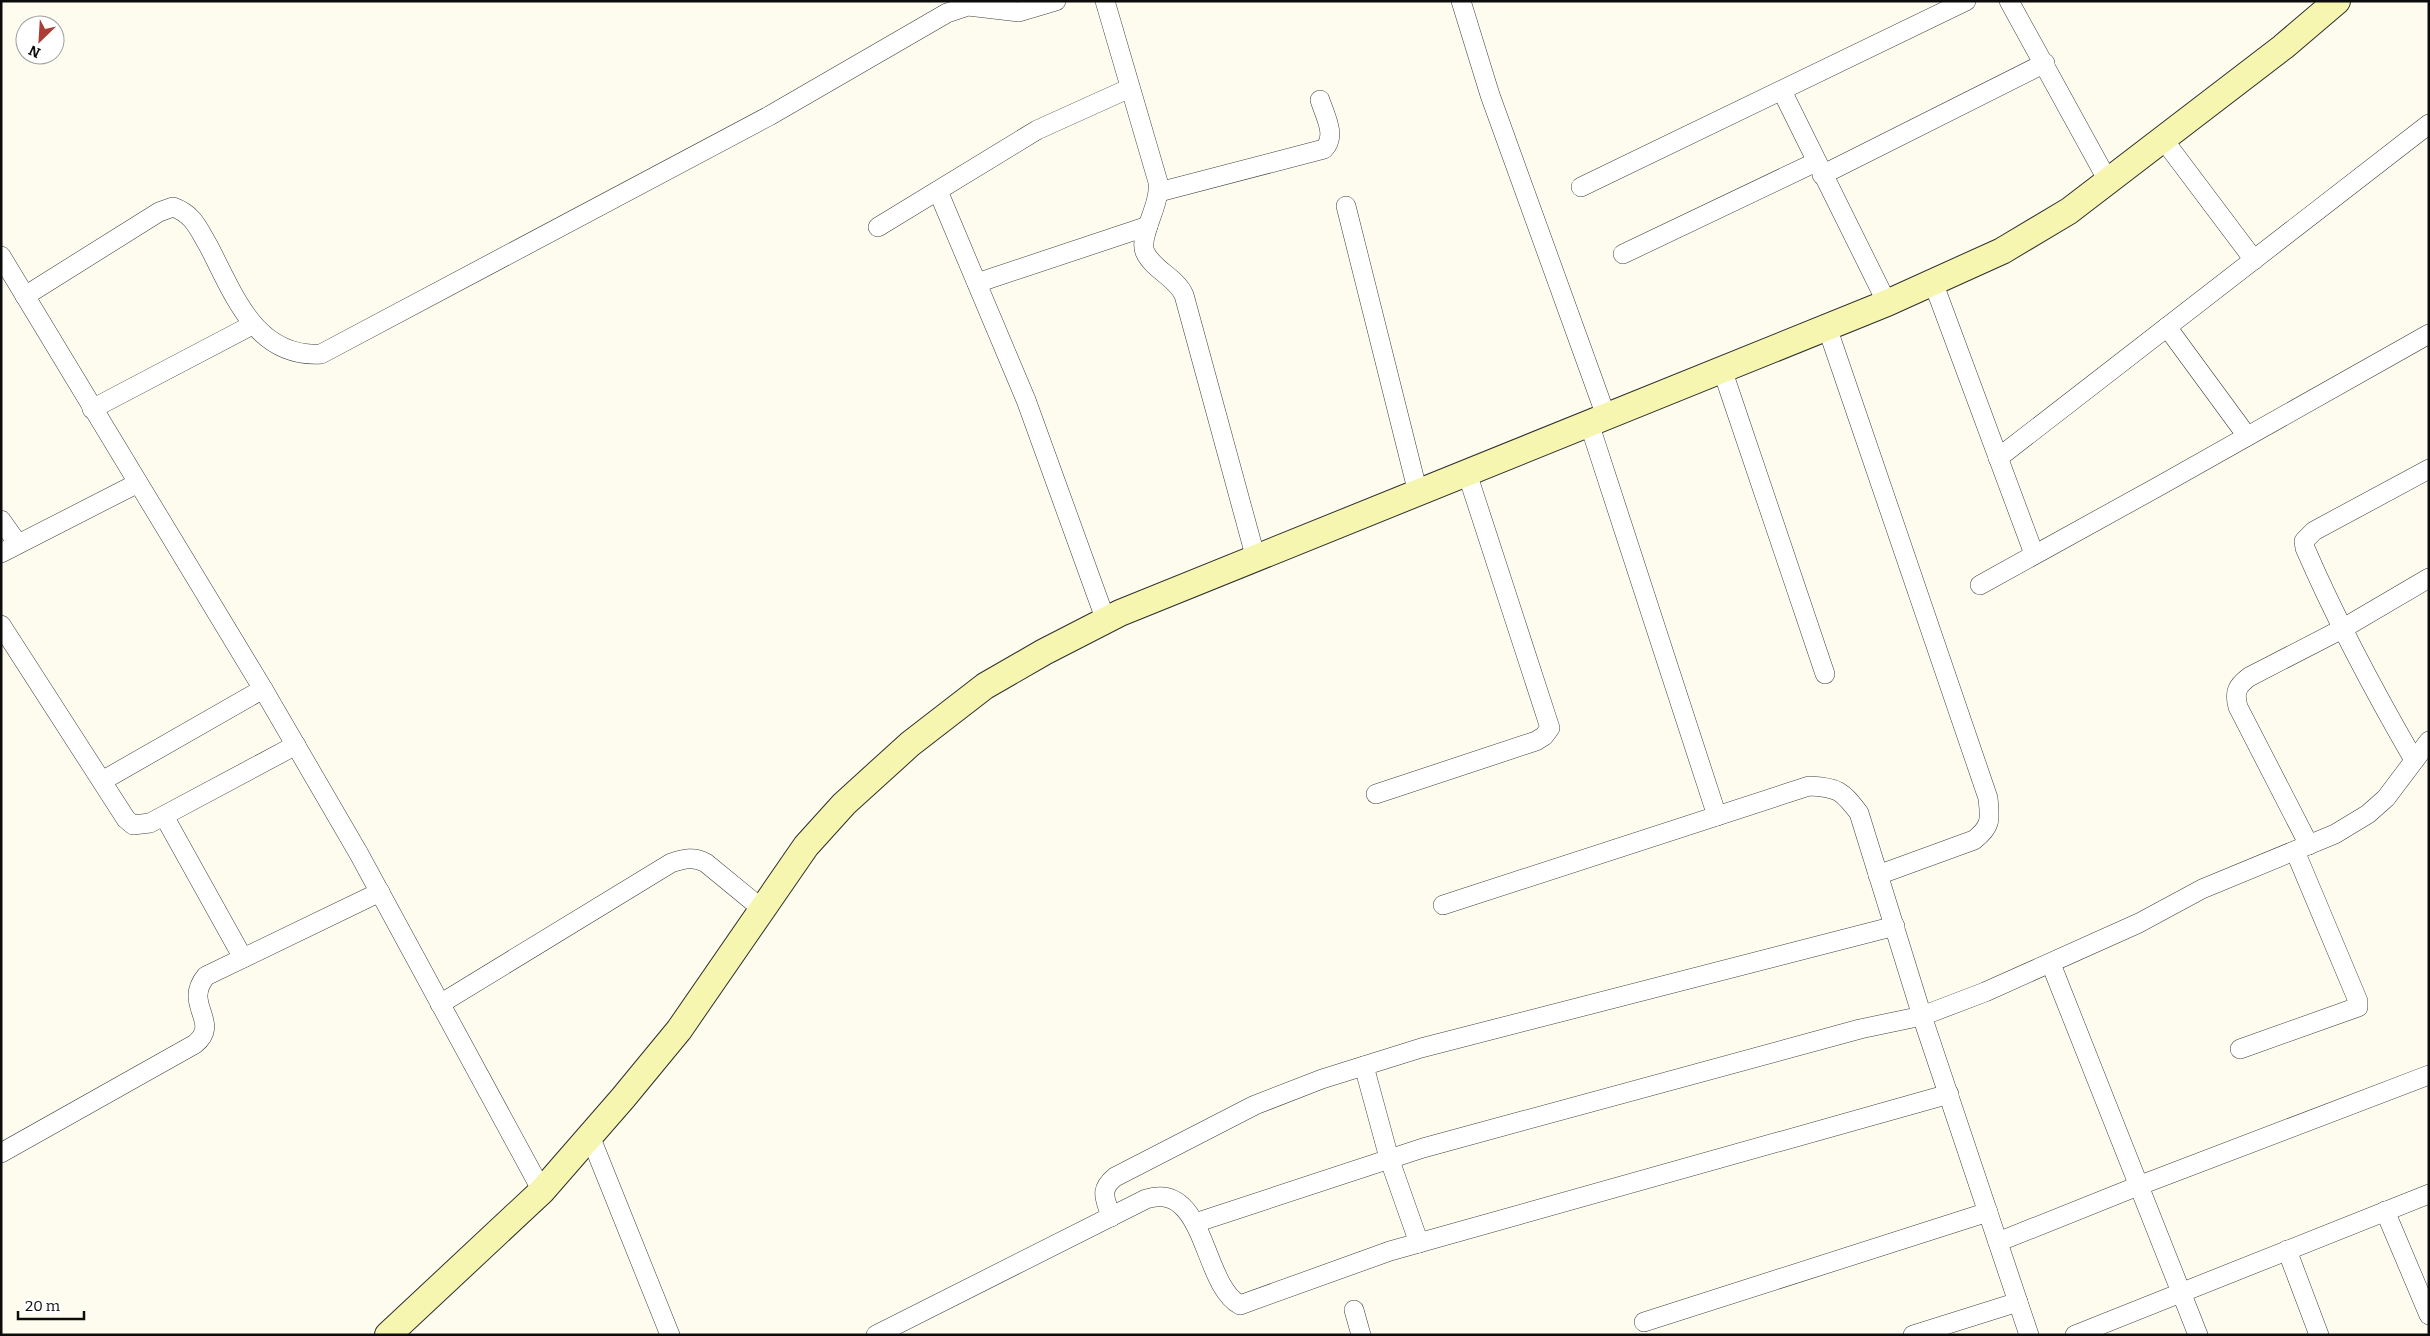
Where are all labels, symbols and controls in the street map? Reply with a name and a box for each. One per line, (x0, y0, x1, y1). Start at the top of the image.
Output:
north arrow (15, 15, 65, 65)
text: N (26, 41, 43, 61)
scale bar (18, 1288, 84, 1320)
text: 20 m (25, 1297, 61, 1315)

